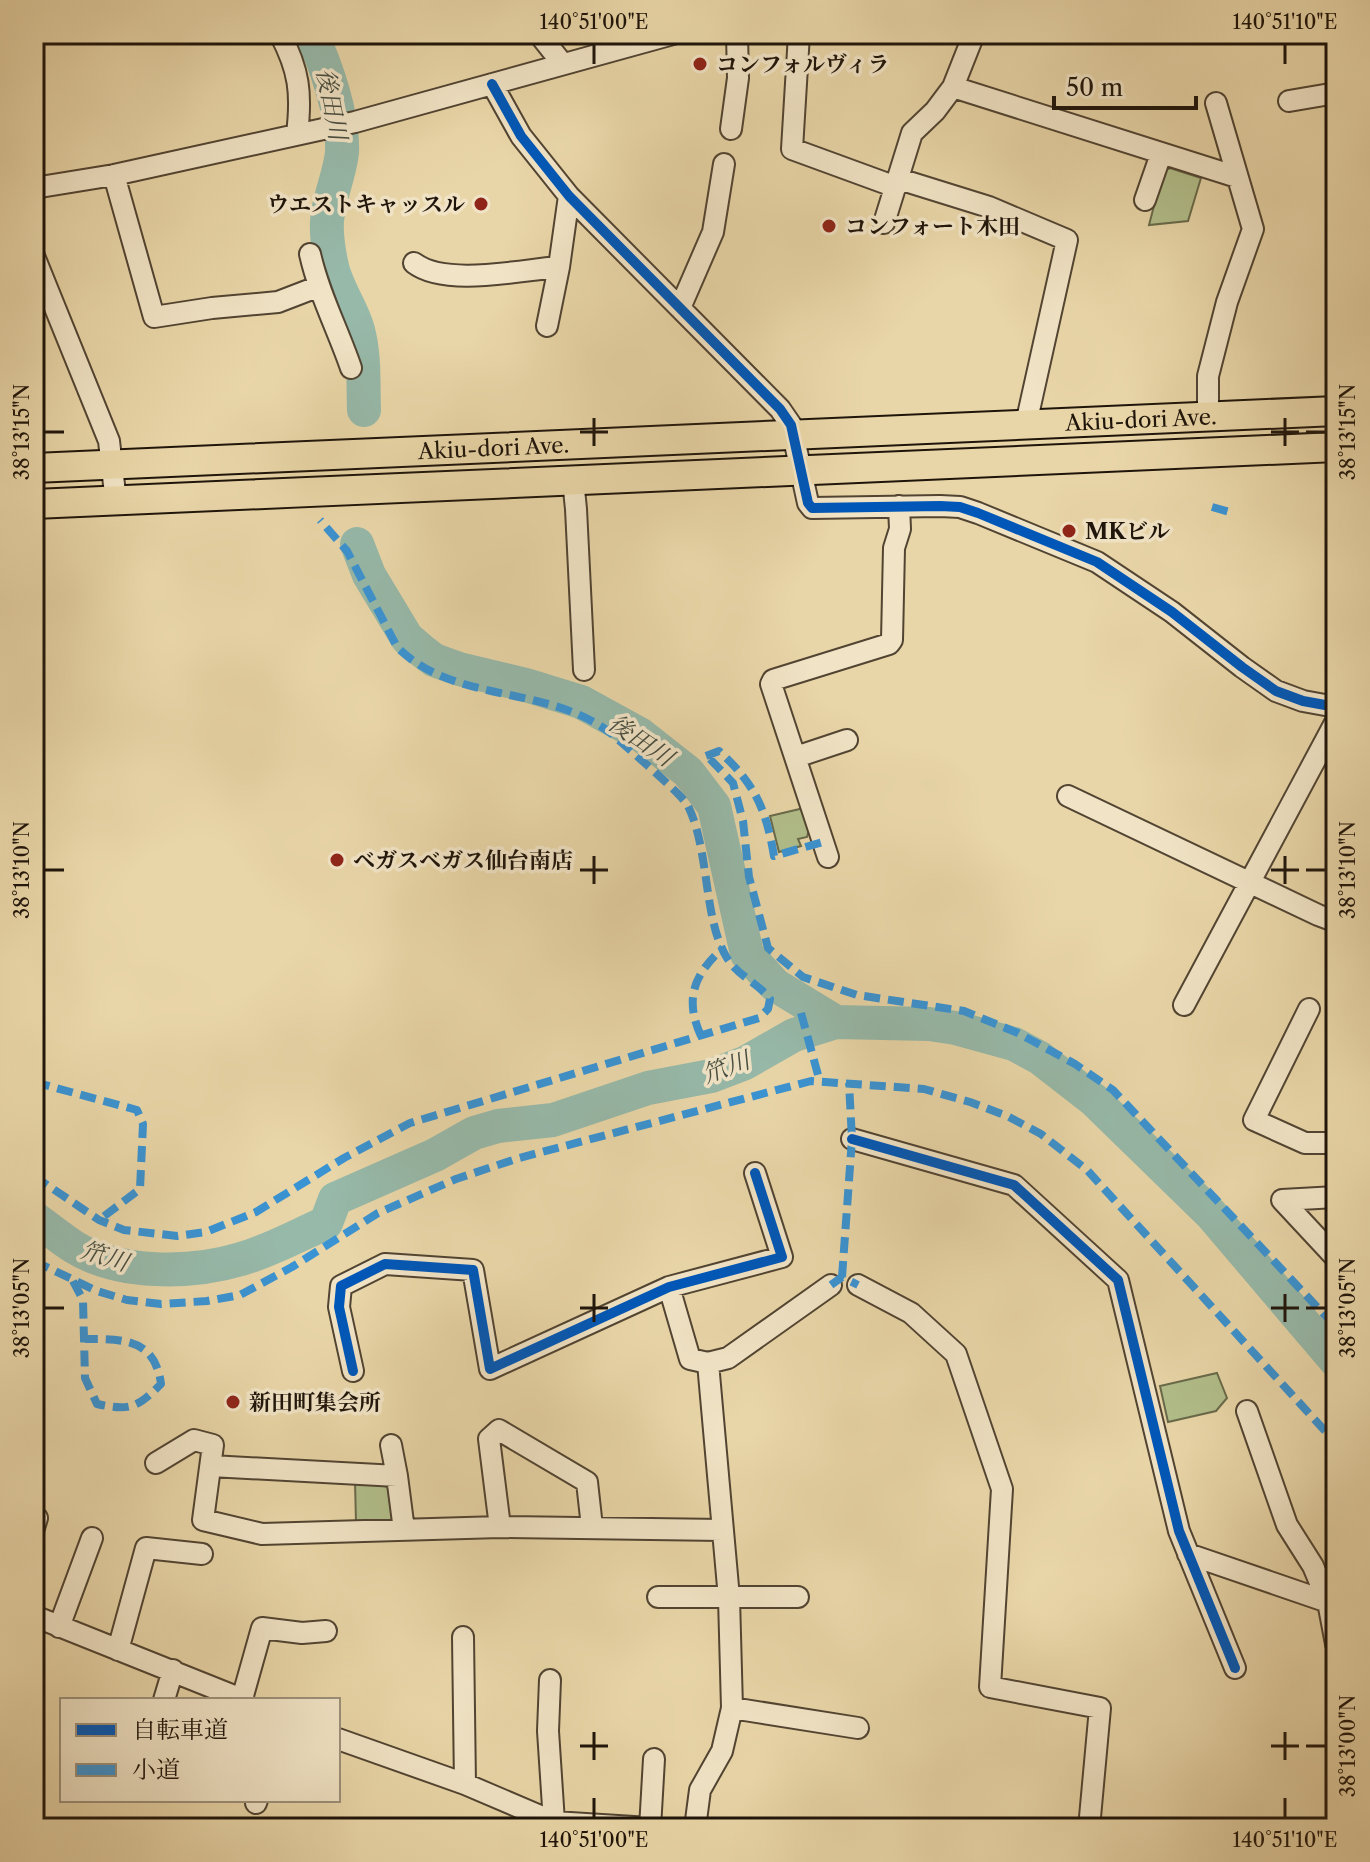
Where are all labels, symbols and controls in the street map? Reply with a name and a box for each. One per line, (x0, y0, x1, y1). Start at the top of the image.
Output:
text: 140°51'00"E (539, 10, 649, 34)
text: 140°51'10"E (1233, 10, 1337, 34)
place label: コンフォルヴィラ (716, 51, 890, 78)
marker: コンフォルヴィラ (691, 55, 709, 73)
scale bar (1054, 60, 1196, 110)
water label: 後田川 (311, 66, 354, 145)
text: 50 m (1066, 73, 1123, 102)
place label: ウエストキャッスル (267, 191, 465, 218)
marker: ウエストキャッスル (472, 195, 490, 213)
place label: コンフォート木田 (845, 213, 1020, 240)
marker: コンフォート木田 (820, 217, 838, 235)
text: 38°13'15"N (10, 384, 34, 480)
text: 38°13'15"N (1336, 384, 1360, 480)
street label: Akiu-dori Ave. (1064, 403, 1217, 436)
street label: Akiu-dori Ave. (416, 431, 570, 465)
place label: MKビル (1085, 518, 1170, 545)
marker: MKビル (1060, 522, 1078, 540)
water label: 後田川 (603, 708, 681, 774)
text: 38°13'10"N (10, 821, 34, 919)
text: 38°13'10"N (1336, 821, 1360, 919)
place label: ベガスベガス仙台南店 (353, 847, 573, 874)
marker: ベガスベガス仙台南店 (328, 851, 346, 869)
water label: 笊川 (698, 1044, 756, 1089)
water label: 笊川 (78, 1235, 135, 1278)
text: 38°13'05"N (10, 1258, 34, 1358)
text: 38°13'05"N (1336, 1258, 1360, 1358)
place label: 新田町集会所 (249, 1389, 381, 1416)
marker: 新田町集会所 (224, 1393, 242, 1411)
text: 38°13'00"N (1336, 1695, 1360, 1797)
legend (60, 1698, 340, 1802)
text: 自転車道 (132, 1715, 228, 1744)
text: 小道 (132, 1755, 180, 1784)
text: 140°51'00"E (539, 1828, 649, 1852)
text: 140°51'10"E (1233, 1828, 1337, 1852)

